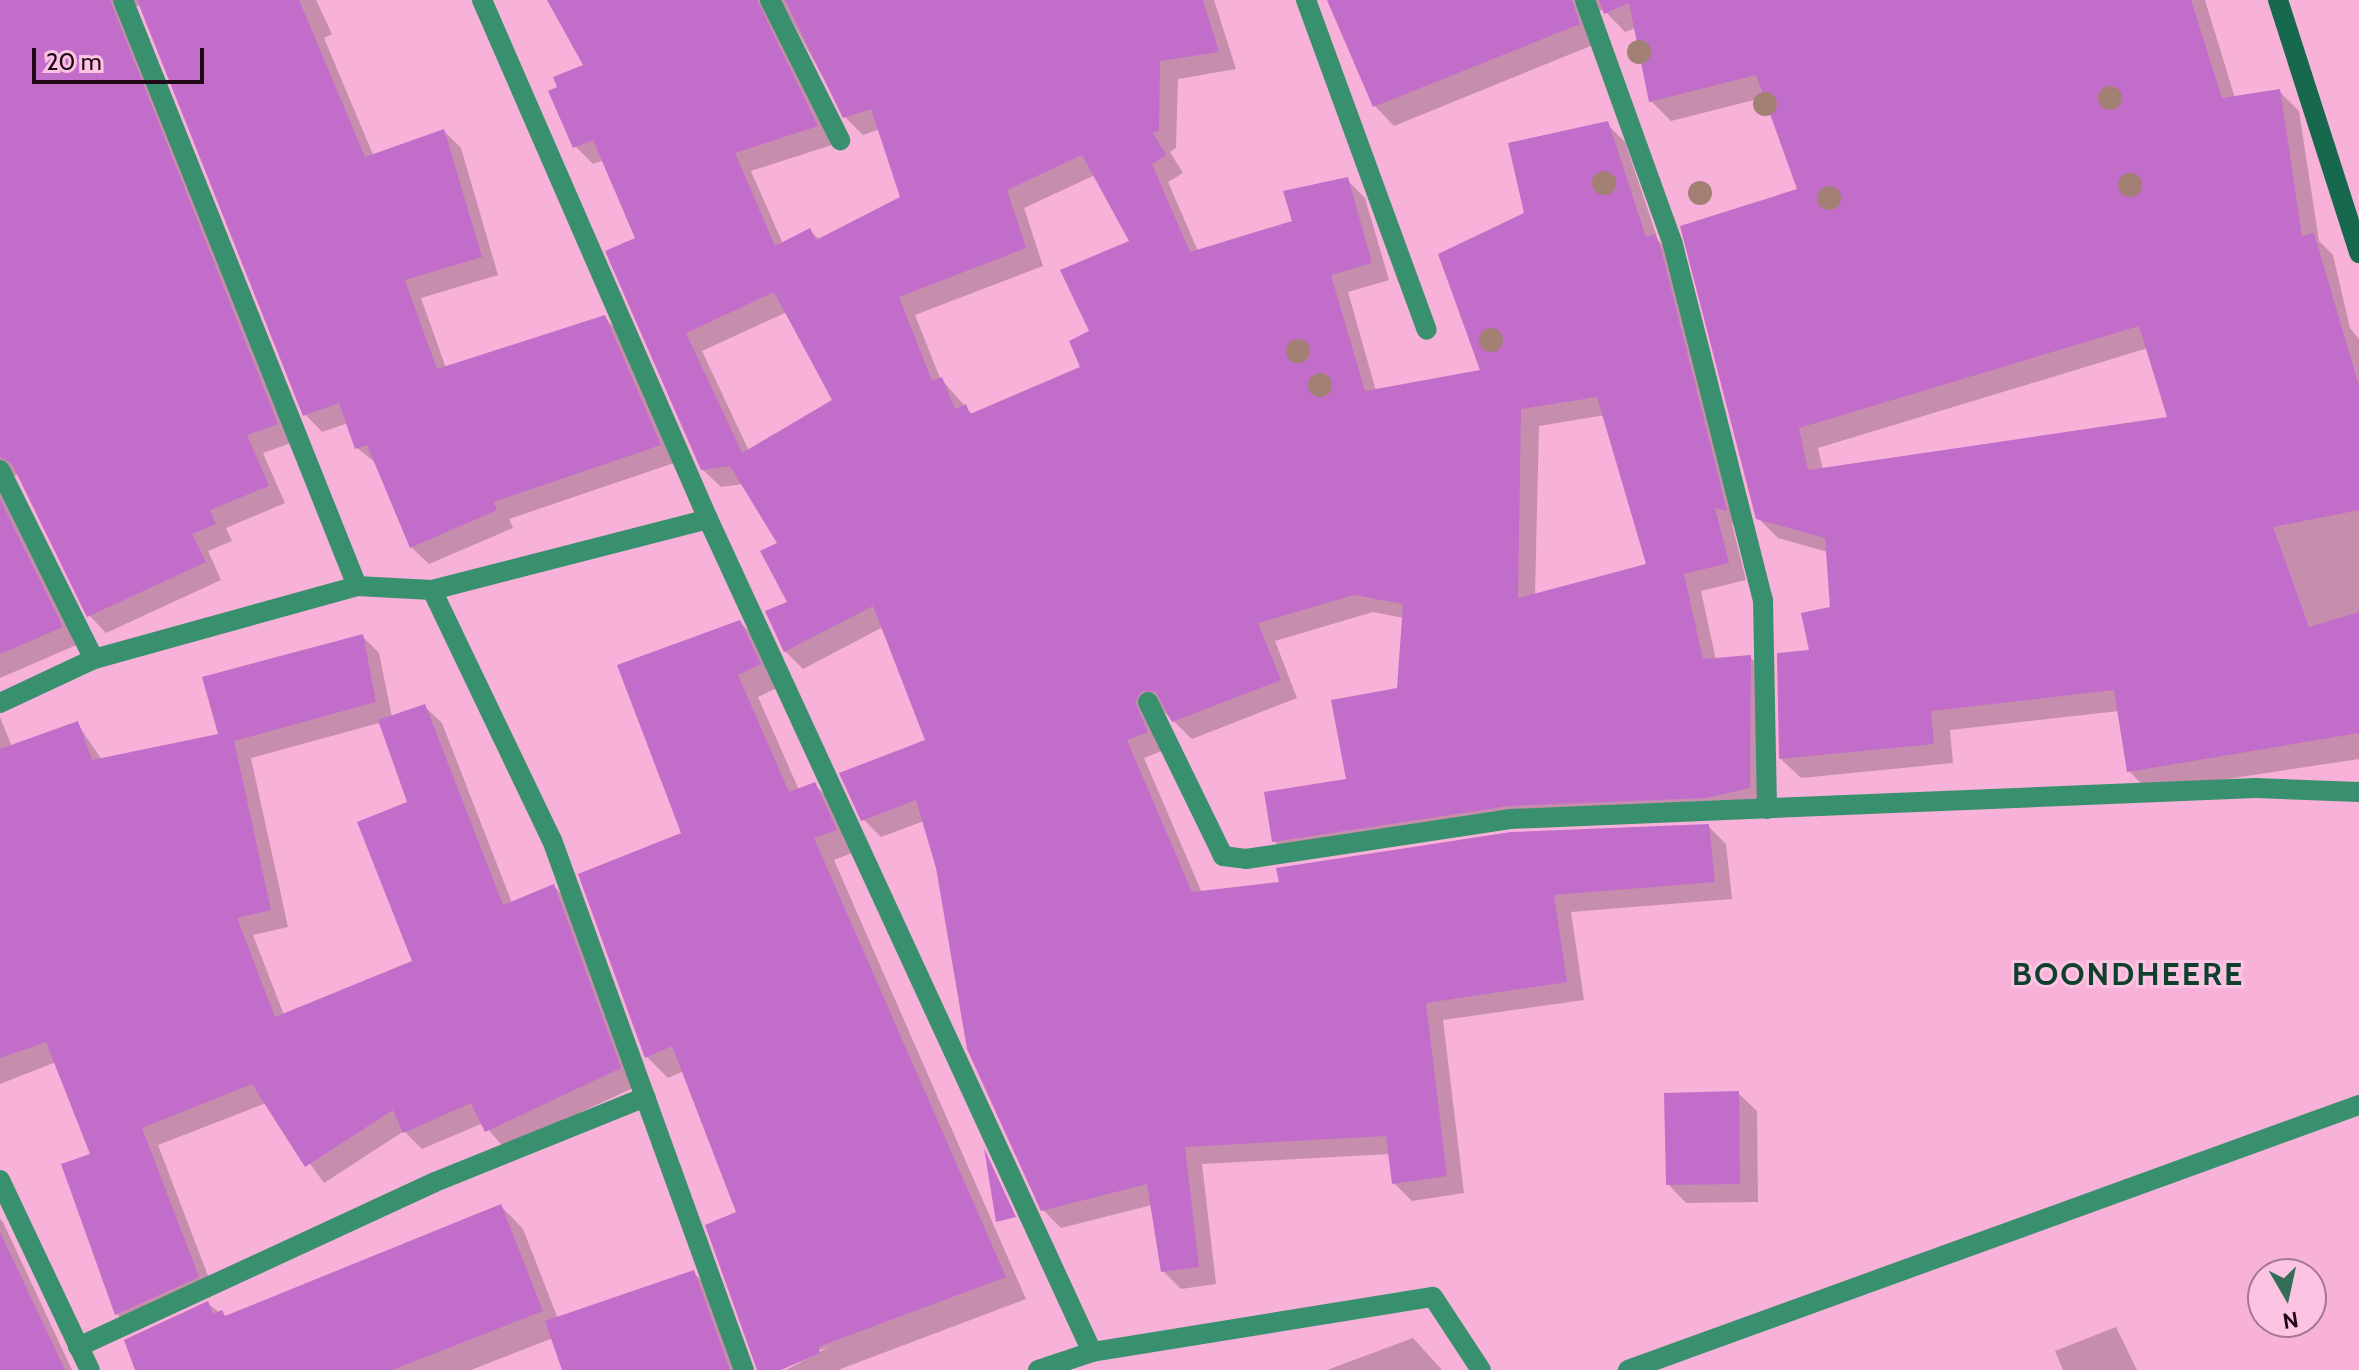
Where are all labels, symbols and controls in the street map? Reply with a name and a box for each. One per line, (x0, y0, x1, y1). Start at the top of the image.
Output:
scale bar (36, 32, 208, 82)
text: 20 m (46, 47, 102, 76)
district label: BOONDHEERE (2012, 955, 2244, 993)
north arrow (2247, 1258, 2327, 1338)
text: N (2281, 1306, 2300, 1335)

